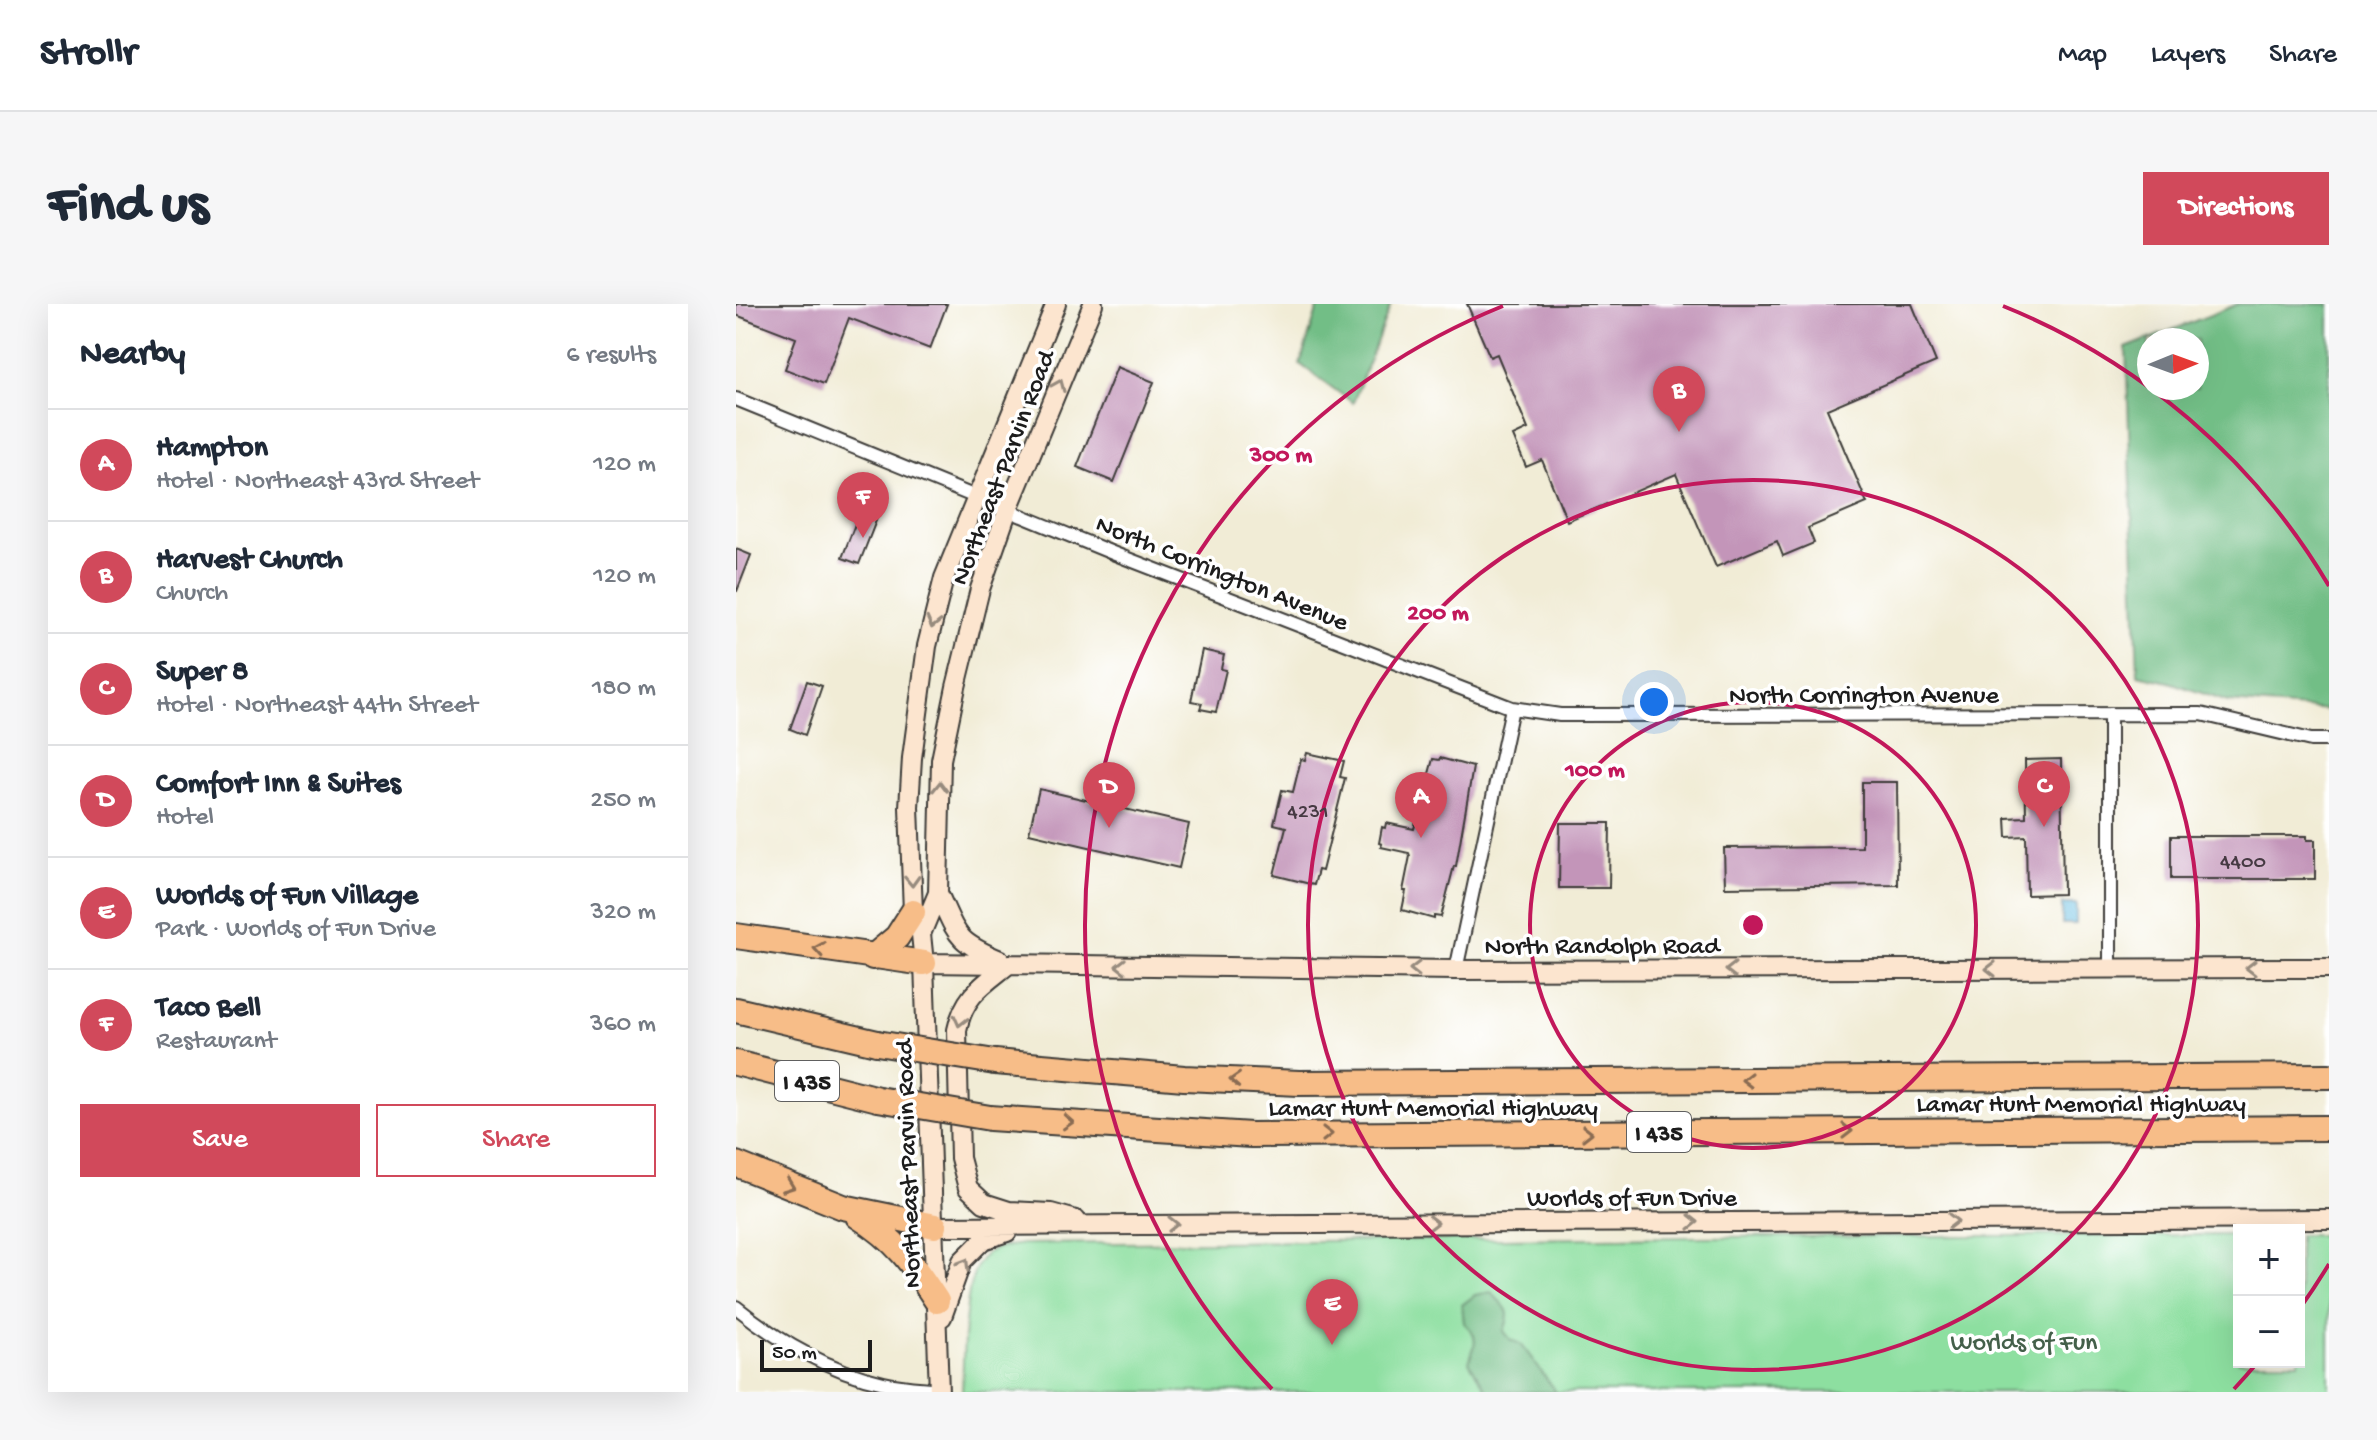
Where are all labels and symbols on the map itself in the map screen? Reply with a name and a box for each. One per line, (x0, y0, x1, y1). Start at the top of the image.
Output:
north arrow (2137, 328, 2209, 400)
street label: Northeast Parvin Road (946, 345, 1065, 590)
pin: B (1653, 366, 1705, 432)
one-way arrow (1049, 379, 1066, 393)
text: 300 m (1249, 442, 1312, 471)
pin: F (837, 472, 889, 538)
street label: North Corrington Avenue (1090, 510, 1353, 640)
text: 200 m (1407, 600, 1469, 629)
one-way arrow (925, 616, 942, 629)
your location (1634, 682, 1674, 722)
street label: North Corrington Avenue (1729, 682, 2000, 713)
text: 100 m (1564, 757, 1625, 786)
pin: C (2018, 761, 2070, 827)
pin: D (1083, 762, 1135, 828)
pin: A (1395, 772, 1447, 838)
one-way arrow (932, 780, 949, 793)
house number: 4231 (1287, 800, 1329, 826)
house number: 4400 (2220, 850, 2266, 876)
one-way arrow (903, 875, 920, 888)
centre of rings (1739, 911, 1767, 939)
street label: North Randolph Road (1485, 933, 1721, 964)
one-way arrow (812, 941, 825, 958)
one-way arrow (1114, 957, 1127, 975)
one-way arrow (2244, 959, 2257, 977)
one-way arrow (1984, 960, 1997, 978)
one-way arrow (1408, 961, 1421, 978)
one-way arrow (1724, 961, 1737, 979)
one-way arrow (953, 1014, 970, 1027)
street label: Northeast Parvin Road (891, 1037, 930, 1289)
road number: I 435 (775, 1061, 839, 1101)
one-way arrow (1740, 1071, 1753, 1089)
one-way arrow (1228, 1072, 1241, 1089)
street label: Lamar Hunt Memorial Highway (1916, 1091, 2246, 1122)
street label: Lamar Hunt Memorial Highway (1268, 1095, 1598, 1126)
road number: I 435 (1627, 1112, 1691, 1152)
one-way arrow (1062, 1113, 1075, 1130)
one-way arrow (1841, 1122, 1854, 1140)
one-way arrow (1581, 1124, 1594, 1142)
one-way arrow (1321, 1125, 1334, 1143)
one-way arrow (781, 1176, 795, 1193)
street label: Worlds of Fun Drive (1527, 1185, 1737, 1216)
one-way arrow (1947, 1212, 1960, 1230)
one-way arrow (1687, 1213, 1700, 1231)
one-way arrow (1427, 1214, 1440, 1232)
one-way arrow (1167, 1215, 1180, 1233)
one-way arrow (954, 1258, 969, 1272)
pin: E (1306, 1279, 1358, 1345)
park label: Worlds of Fun (1951, 1329, 2098, 1360)
scale bar (760, 1336, 872, 1372)

